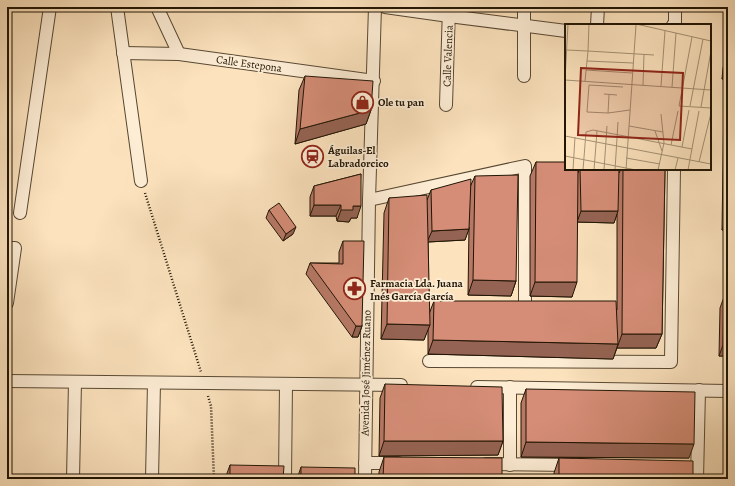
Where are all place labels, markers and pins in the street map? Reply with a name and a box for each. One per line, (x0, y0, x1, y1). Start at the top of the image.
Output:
shop icon: Ole tu pan (350, 89, 376, 115)
place label: Ole tu pan (378, 95, 424, 110)
station icon: Águilas-El Labradorcico (299, 143, 325, 169)
place label: Águilas-El Labradorcico (327, 143, 389, 171)
pharmacy icon: Farmacia Lda. Juana Inés García García (341, 276, 367, 302)
place label: Farmacia Lda. Juana Inés García García (370, 276, 464, 304)

